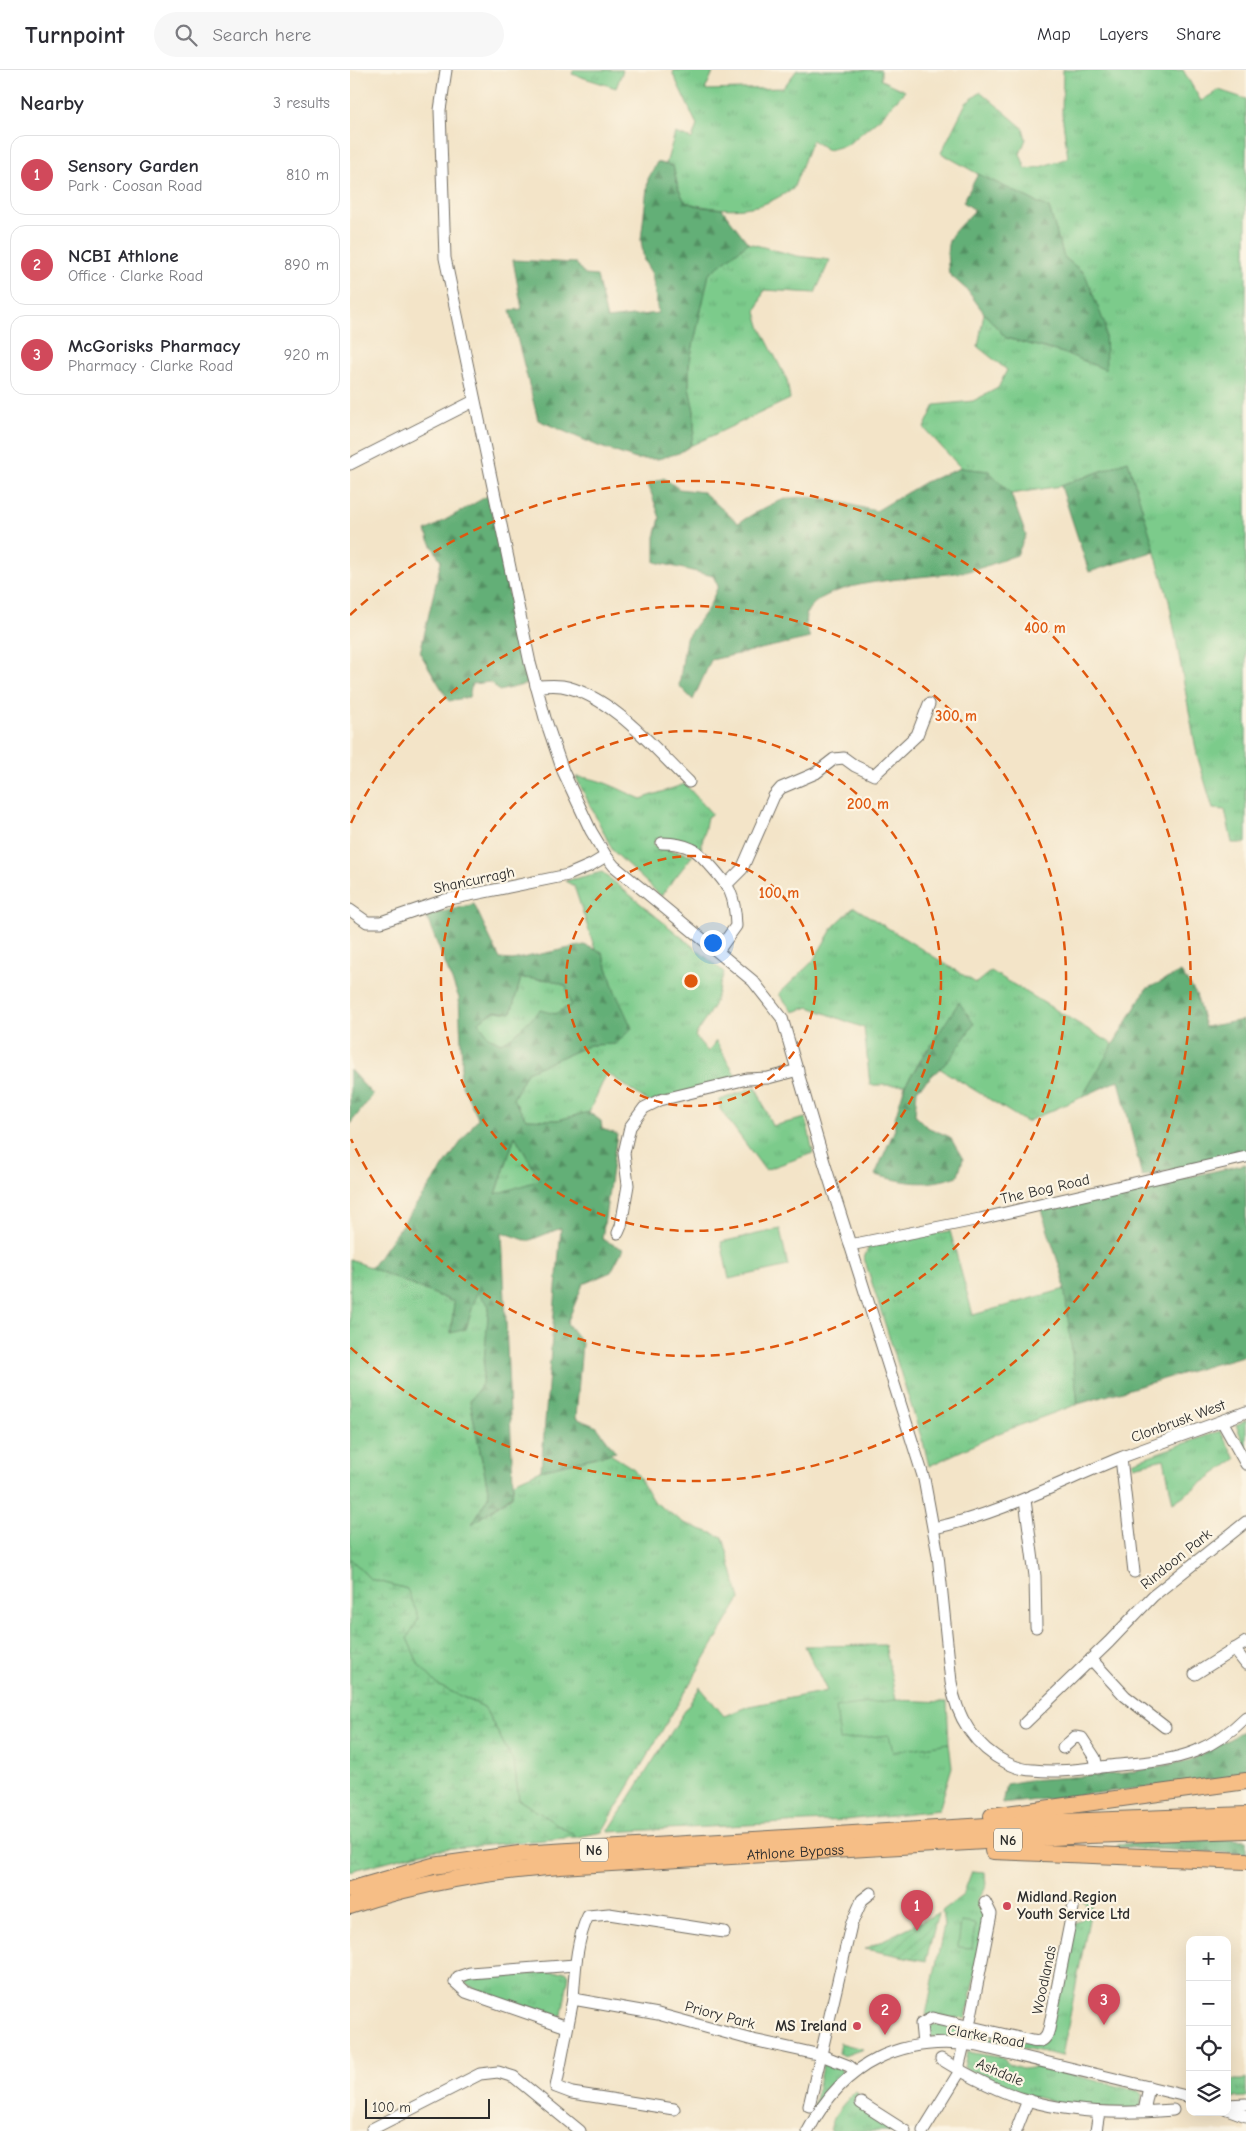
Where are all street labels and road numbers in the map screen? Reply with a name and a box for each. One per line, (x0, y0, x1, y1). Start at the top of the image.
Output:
street label: Shancurragh (432, 863, 516, 897)
street label: The Bog Road (999, 1170, 1091, 1208)
street label: Clonbrusk West (1128, 1395, 1228, 1446)
street label: Rindoon Park (1137, 1524, 1216, 1593)
road number: N6 (994, 1828, 1022, 1852)
road number: N6 (580, 1838, 608, 1862)
street label: Athlone Bypass (746, 1840, 844, 1864)
street label: Woodlands (1028, 1944, 1060, 2016)
street label: Priory Park (683, 1997, 758, 2033)
street label: Clarke Road (946, 2020, 1026, 2052)
street label: Ashdale (974, 2054, 1027, 2090)

